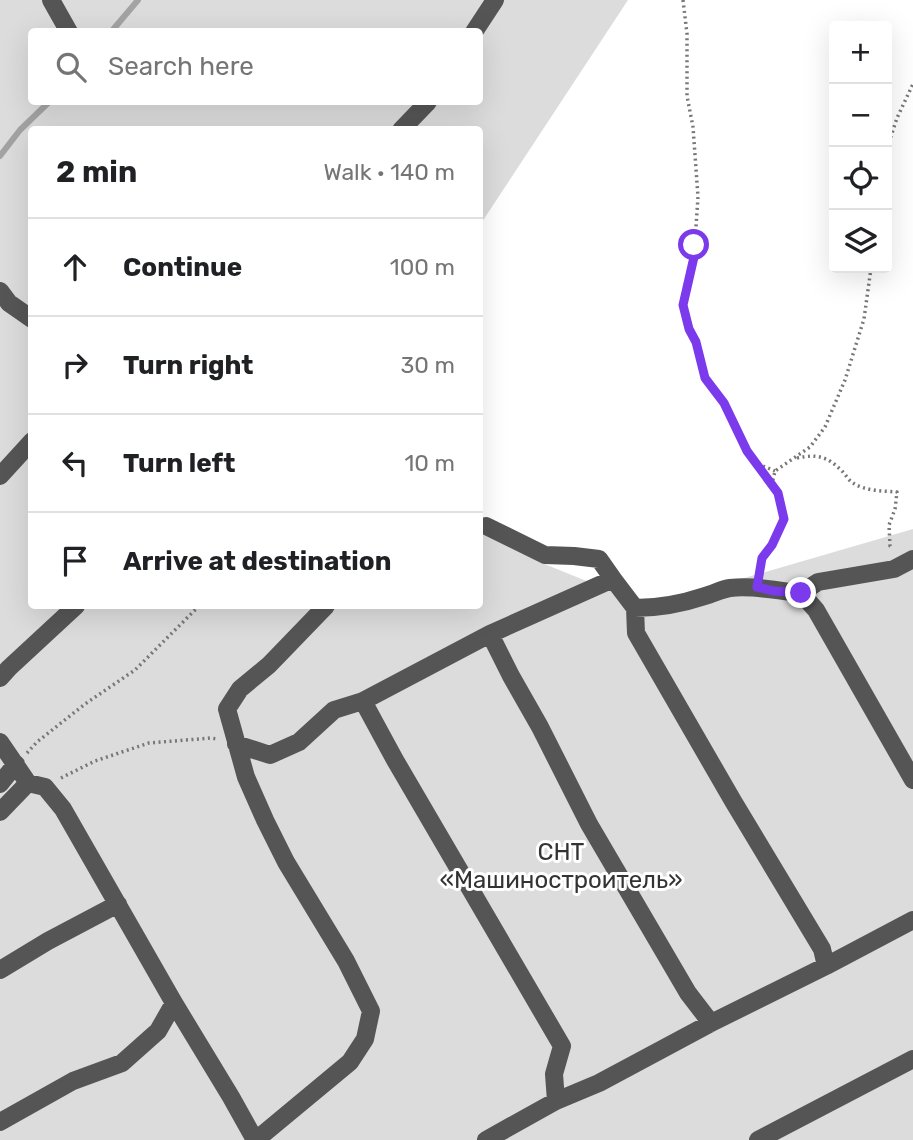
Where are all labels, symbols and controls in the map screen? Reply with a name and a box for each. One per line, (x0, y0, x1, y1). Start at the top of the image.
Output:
map controls (829, 21, 892, 273)
button: + (829, 21, 892, 84)
search box (28, 28, 483, 105)
icon: search (52, 48, 90, 86)
text: Search here (108, 51, 254, 82)
button: − (829, 84, 892, 147)
button: locate (829, 147, 892, 210)
text: 2 min (56, 154, 137, 190)
text: Walk · 140 m (323, 158, 455, 186)
button: layers (829, 210, 892, 273)
route start (678, 229, 709, 260)
icon: ahead (56, 248, 94, 286)
text: Continue (123, 252, 242, 283)
text: 100 m (390, 253, 455, 281)
icon: right (56, 346, 94, 384)
text: Turn right (123, 350, 253, 381)
text: 30 m (400, 351, 455, 379)
icon: left (56, 444, 94, 482)
text: Turn left (123, 448, 235, 479)
text: 10 m (404, 449, 455, 477)
icon: arrive (56, 542, 94, 580)
text: Arrive at destination (123, 546, 391, 577)
route end (785, 577, 816, 608)
park label: СНТ «Машиностроитель» (439, 838, 683, 894)

